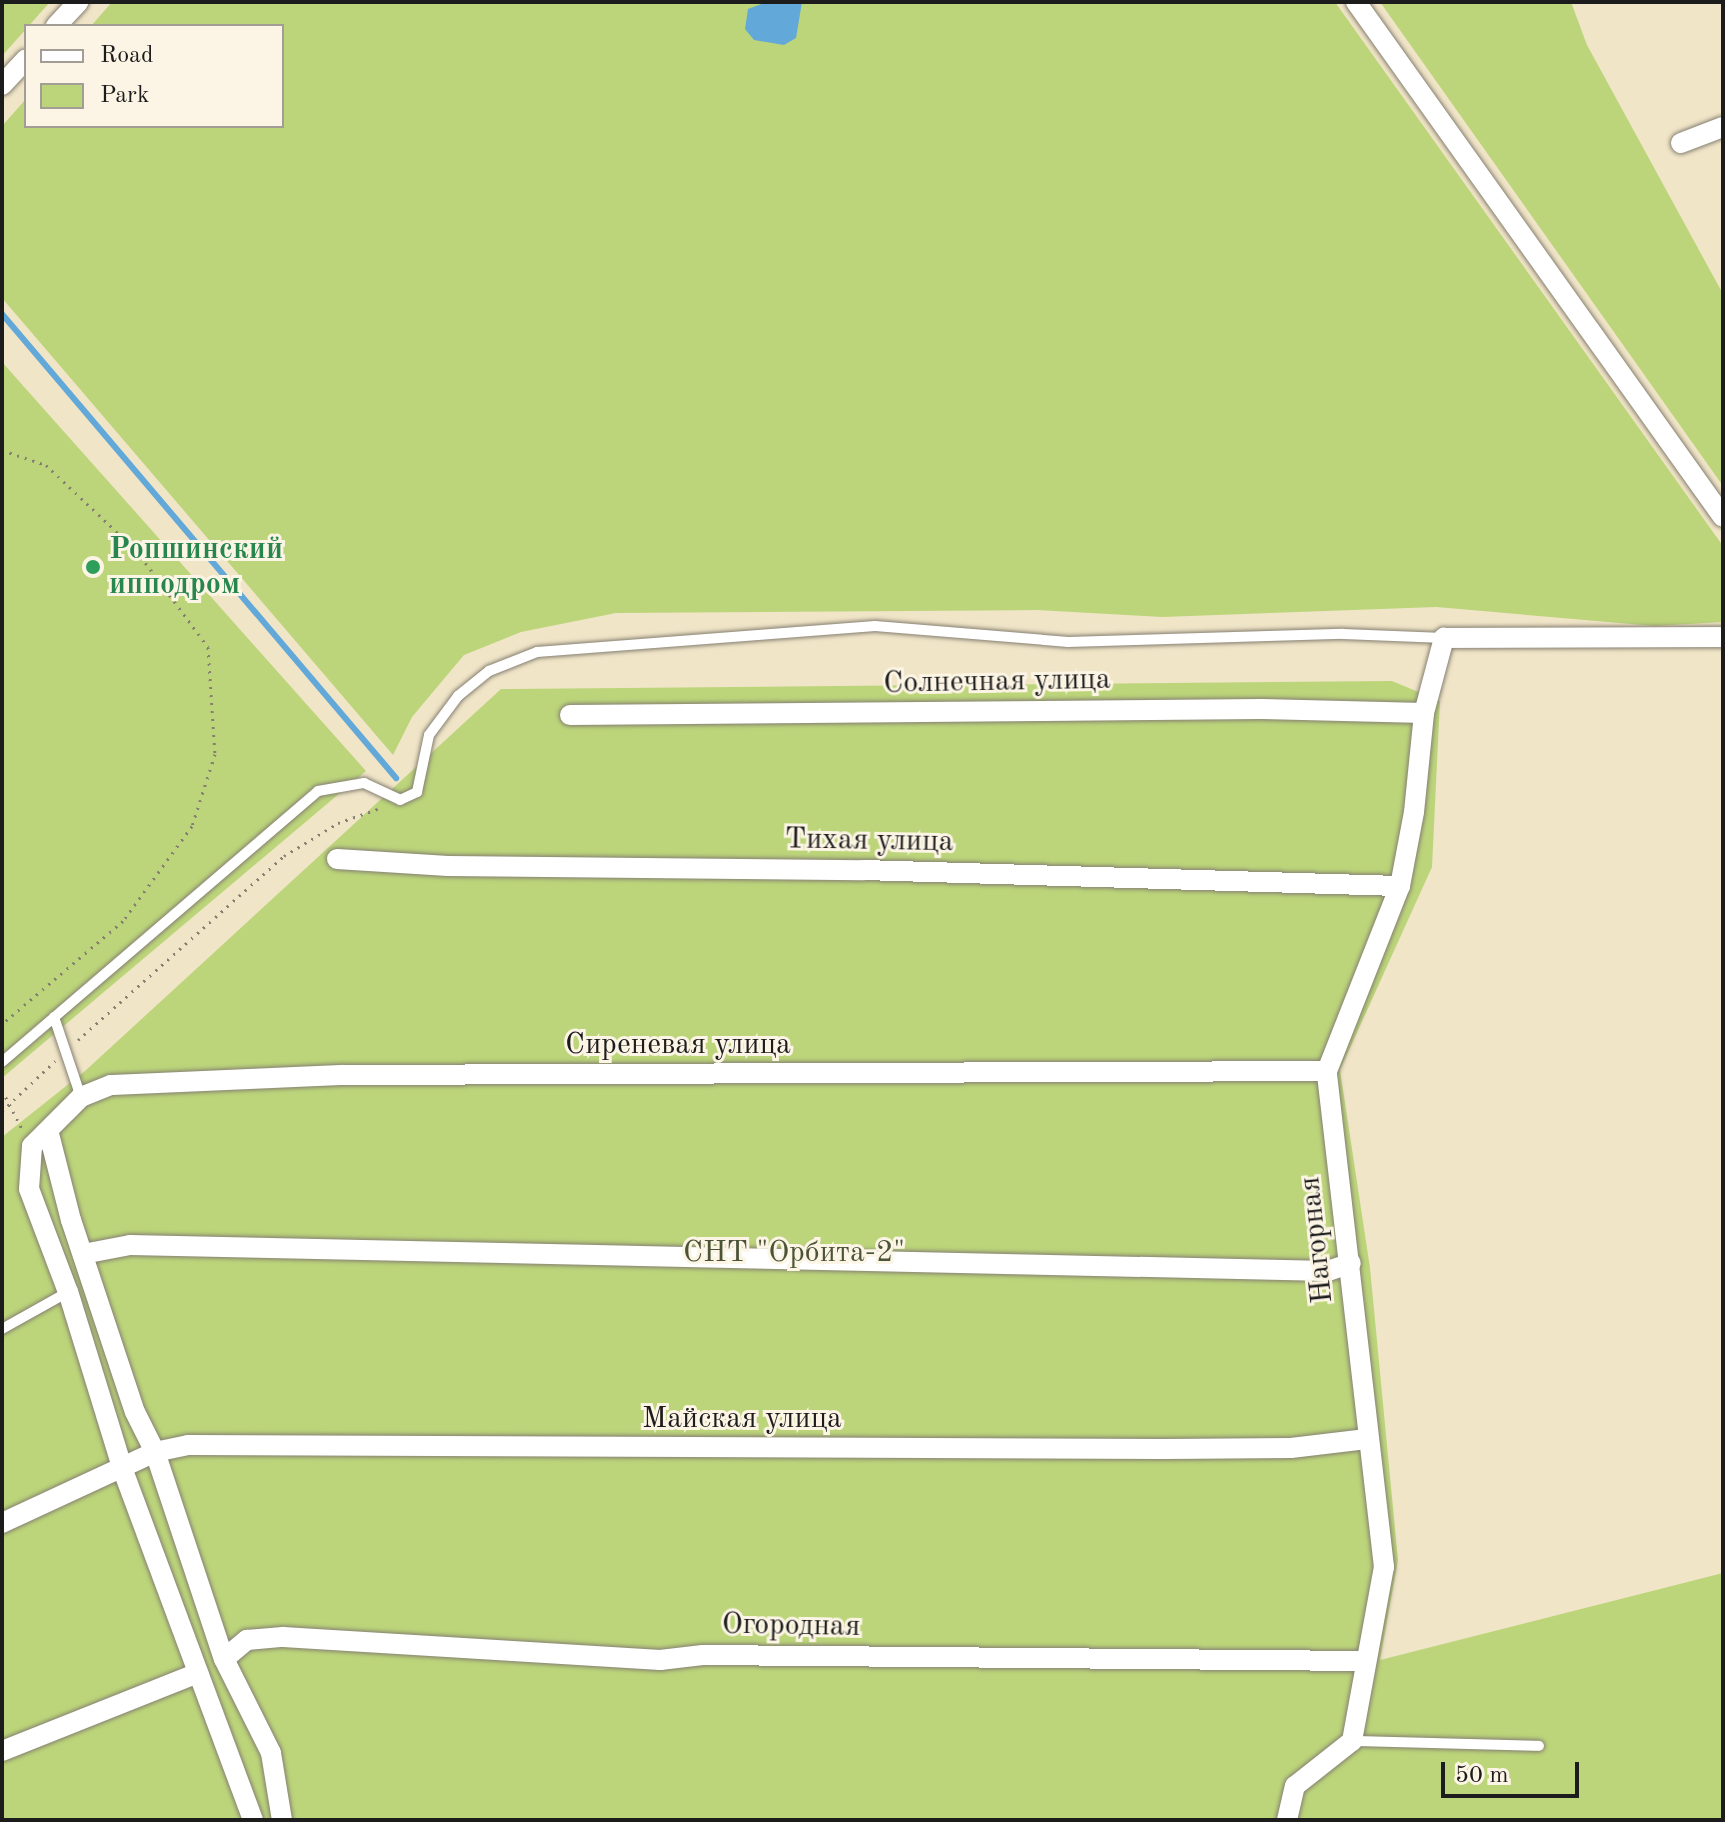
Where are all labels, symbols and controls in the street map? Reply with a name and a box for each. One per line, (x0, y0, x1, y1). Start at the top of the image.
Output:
legend (24, 24, 284, 128)
text: Road (100, 44, 153, 68)
text: Park (100, 84, 149, 108)
place label: Ропшинский ипподром (109, 532, 283, 602)
marker: Ропшинский ипподром (84, 558, 102, 576)
street label: Солнечная улица (883, 662, 1111, 702)
street label: Тихая улица (784, 822, 954, 860)
street label: Сиреневая улица (565, 1027, 791, 1063)
street label: Нагорная (1292, 1175, 1342, 1305)
park label: СНТ "Орбита-2" (683, 1235, 905, 1271)
street label: Майская улица (642, 1401, 842, 1437)
street label: Огородная (721, 1607, 861, 1645)
scale bar (1445, 1746, 1583, 1796)
text: 50 m (1455, 1764, 1509, 1788)

